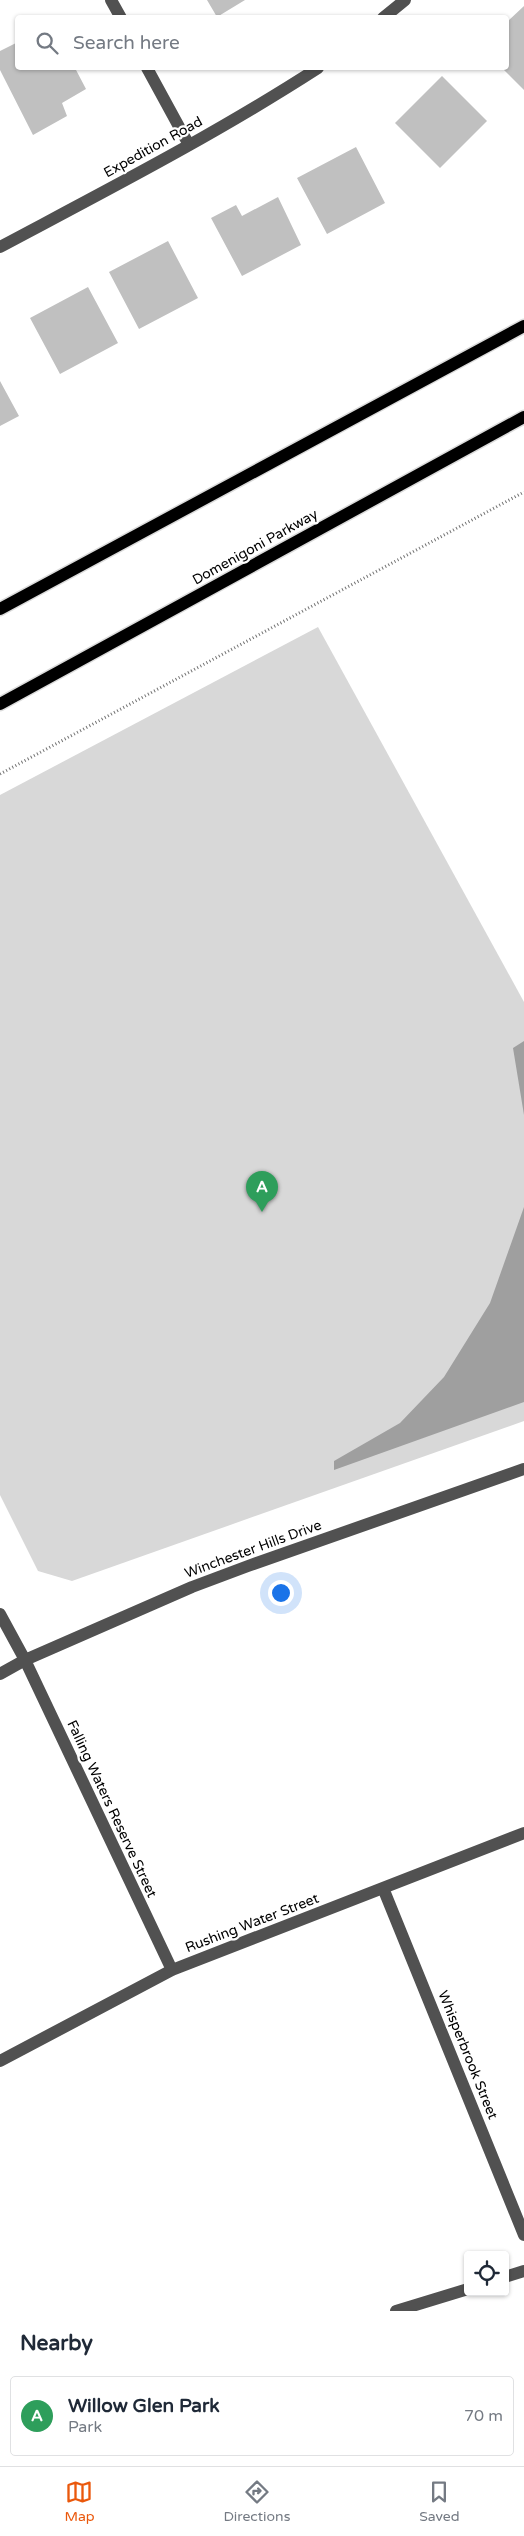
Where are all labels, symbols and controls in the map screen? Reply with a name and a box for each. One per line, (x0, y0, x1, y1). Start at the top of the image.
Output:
search box (15, 15, 509, 70)
icon: search (33, 29, 61, 57)
text: Search here (73, 32, 180, 54)
street label: Expedition Road (101, 113, 205, 181)
street label: Domenigoni Parkway (189, 505, 321, 589)
pin: A (246, 1171, 278, 1212)
street label: Winchester Hills Drive (182, 1516, 324, 1582)
your location (268, 1580, 294, 1606)
street label: Falling Waters Reserve Street (63, 1718, 161, 1901)
street label: Rushing Water Street (183, 1889, 322, 1956)
street label: Whisperbrook Street (434, 1988, 502, 2122)
map controls (464, 2251, 509, 2296)
button: locate (464, 2251, 509, 2296)
text: Nearby (20, 2331, 93, 2356)
text: Willow Glen Park (68, 2395, 220, 2417)
text: A (31, 2406, 43, 2426)
text: 70 m (464, 2406, 503, 2426)
text: Park (68, 2417, 102, 2437)
tab: Map (64, 2478, 95, 2525)
tab: Directions (223, 2478, 290, 2525)
tab: Saved (419, 2478, 460, 2525)

